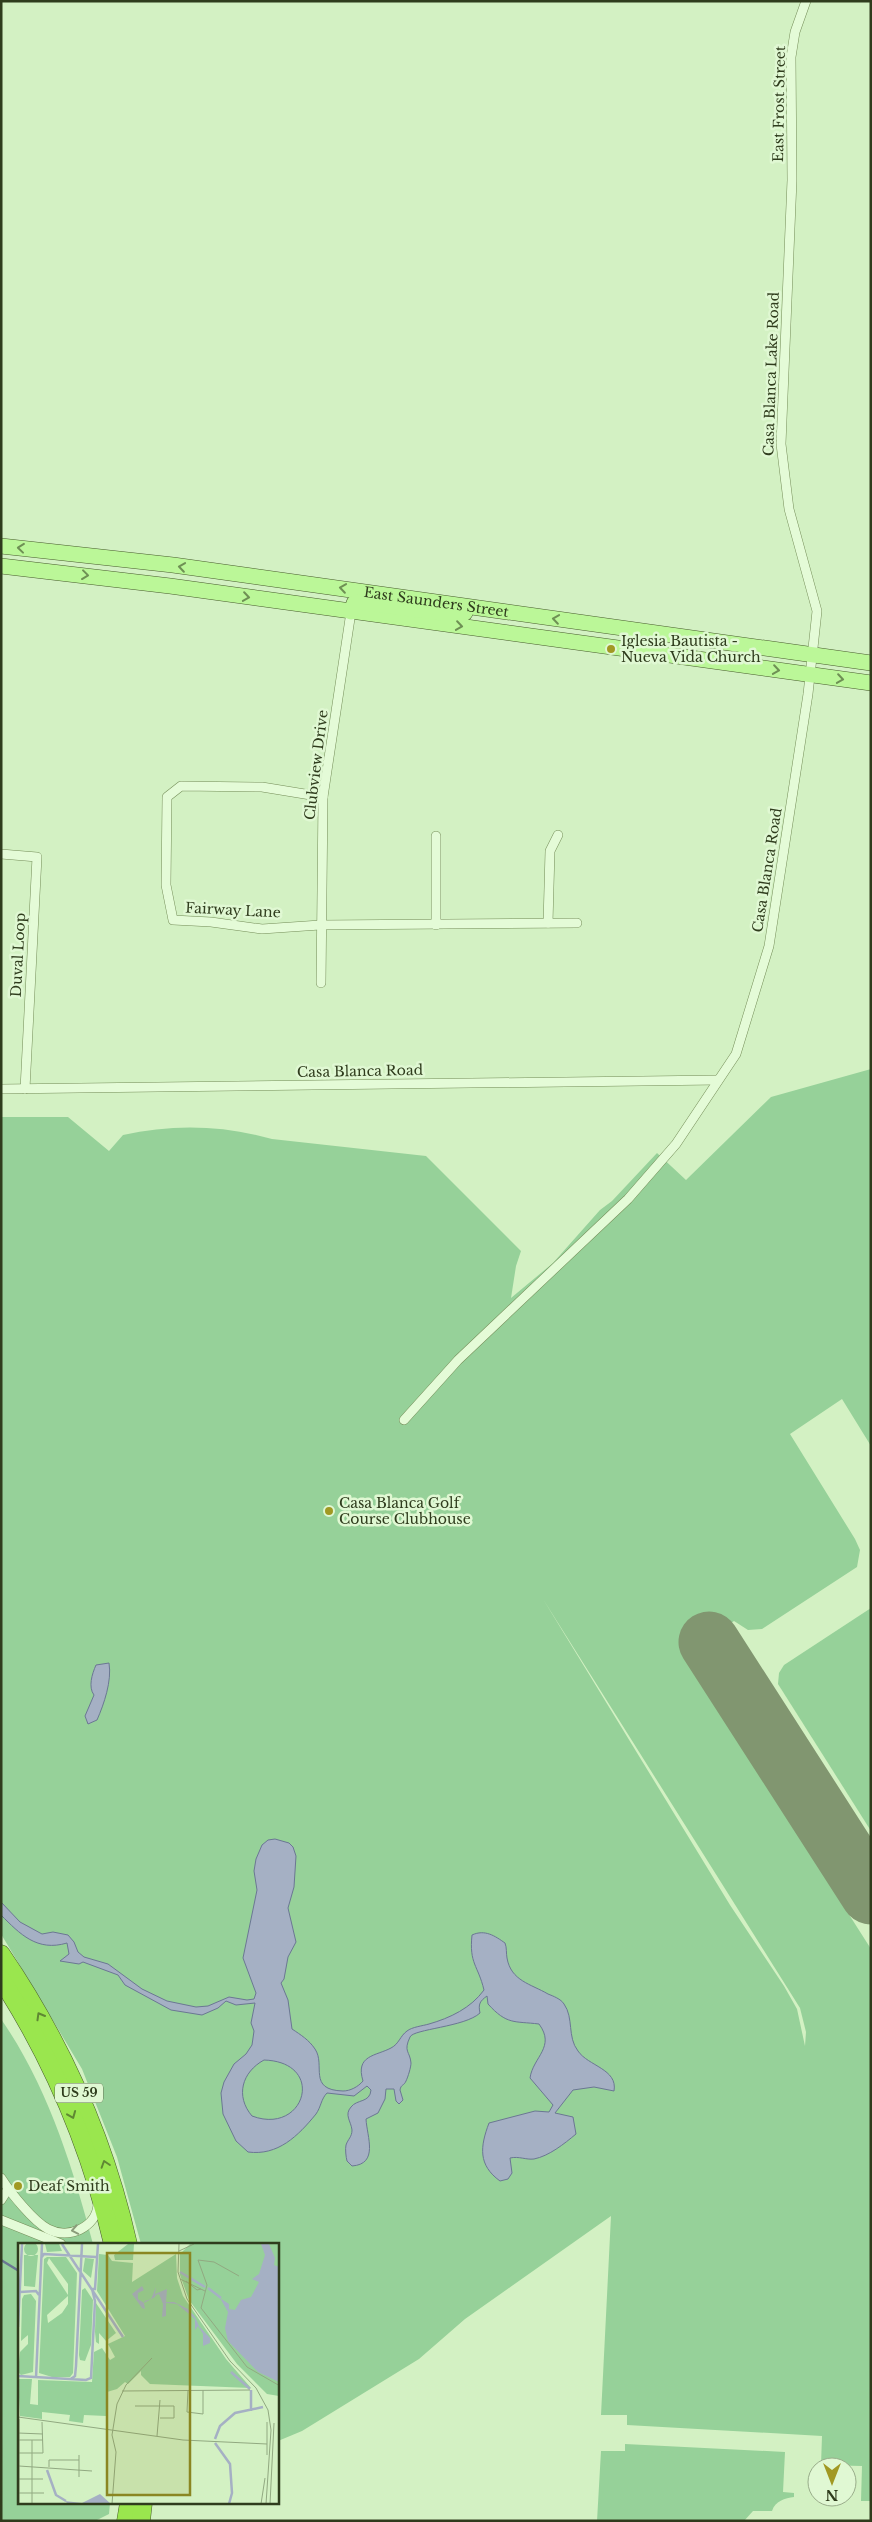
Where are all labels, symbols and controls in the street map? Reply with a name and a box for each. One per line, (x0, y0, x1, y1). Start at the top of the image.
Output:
street label: East Frost Street (769, 45, 789, 162)
street label: Casa Blanca Lake Road (759, 291, 783, 456)
one-way arrow (17, 542, 25, 553)
one-way arrow (178, 562, 186, 573)
one-way arrow (81, 569, 89, 580)
street label: East Saunders Street (363, 583, 511, 621)
one-way arrow (339, 584, 348, 594)
one-way arrow (242, 591, 250, 602)
one-way arrow (552, 614, 561, 624)
one-way arrow (454, 621, 463, 631)
place label: Iglesia Bautista - Nueva Vida Church (621, 632, 761, 666)
marker: Iglesia Bautista - Nueva Vida Church (605, 643, 617, 655)
one-way arrow (772, 664, 780, 675)
one-way arrow (836, 673, 844, 684)
street label: Clubview Drive (300, 709, 332, 821)
street label: Casa Blanca Road (748, 806, 786, 934)
street label: Fairway Lane (185, 899, 281, 921)
street label: Duval Loop (7, 912, 29, 998)
street label: Casa Blanca Road (297, 1061, 424, 1081)
place label: Casa Blanca Golf Course Clubhouse (339, 1494, 471, 1528)
marker: Casa Blanca Golf Course Clubhouse (323, 1505, 335, 1517)
one-way arrow (36, 2012, 46, 2021)
road number: US 59 (55, 2084, 103, 2102)
one-way arrow (66, 2110, 77, 2119)
one-way arrow (100, 2160, 110, 2169)
place label: Deaf Smith (28, 2177, 110, 2195)
marker: Deaf Smith (12, 2180, 24, 2192)
one-way arrow (70, 2224, 79, 2235)
inset map (18, 2243, 279, 2504)
north arrow (807, 2457, 857, 2507)
text: N (825, 2486, 839, 2504)

